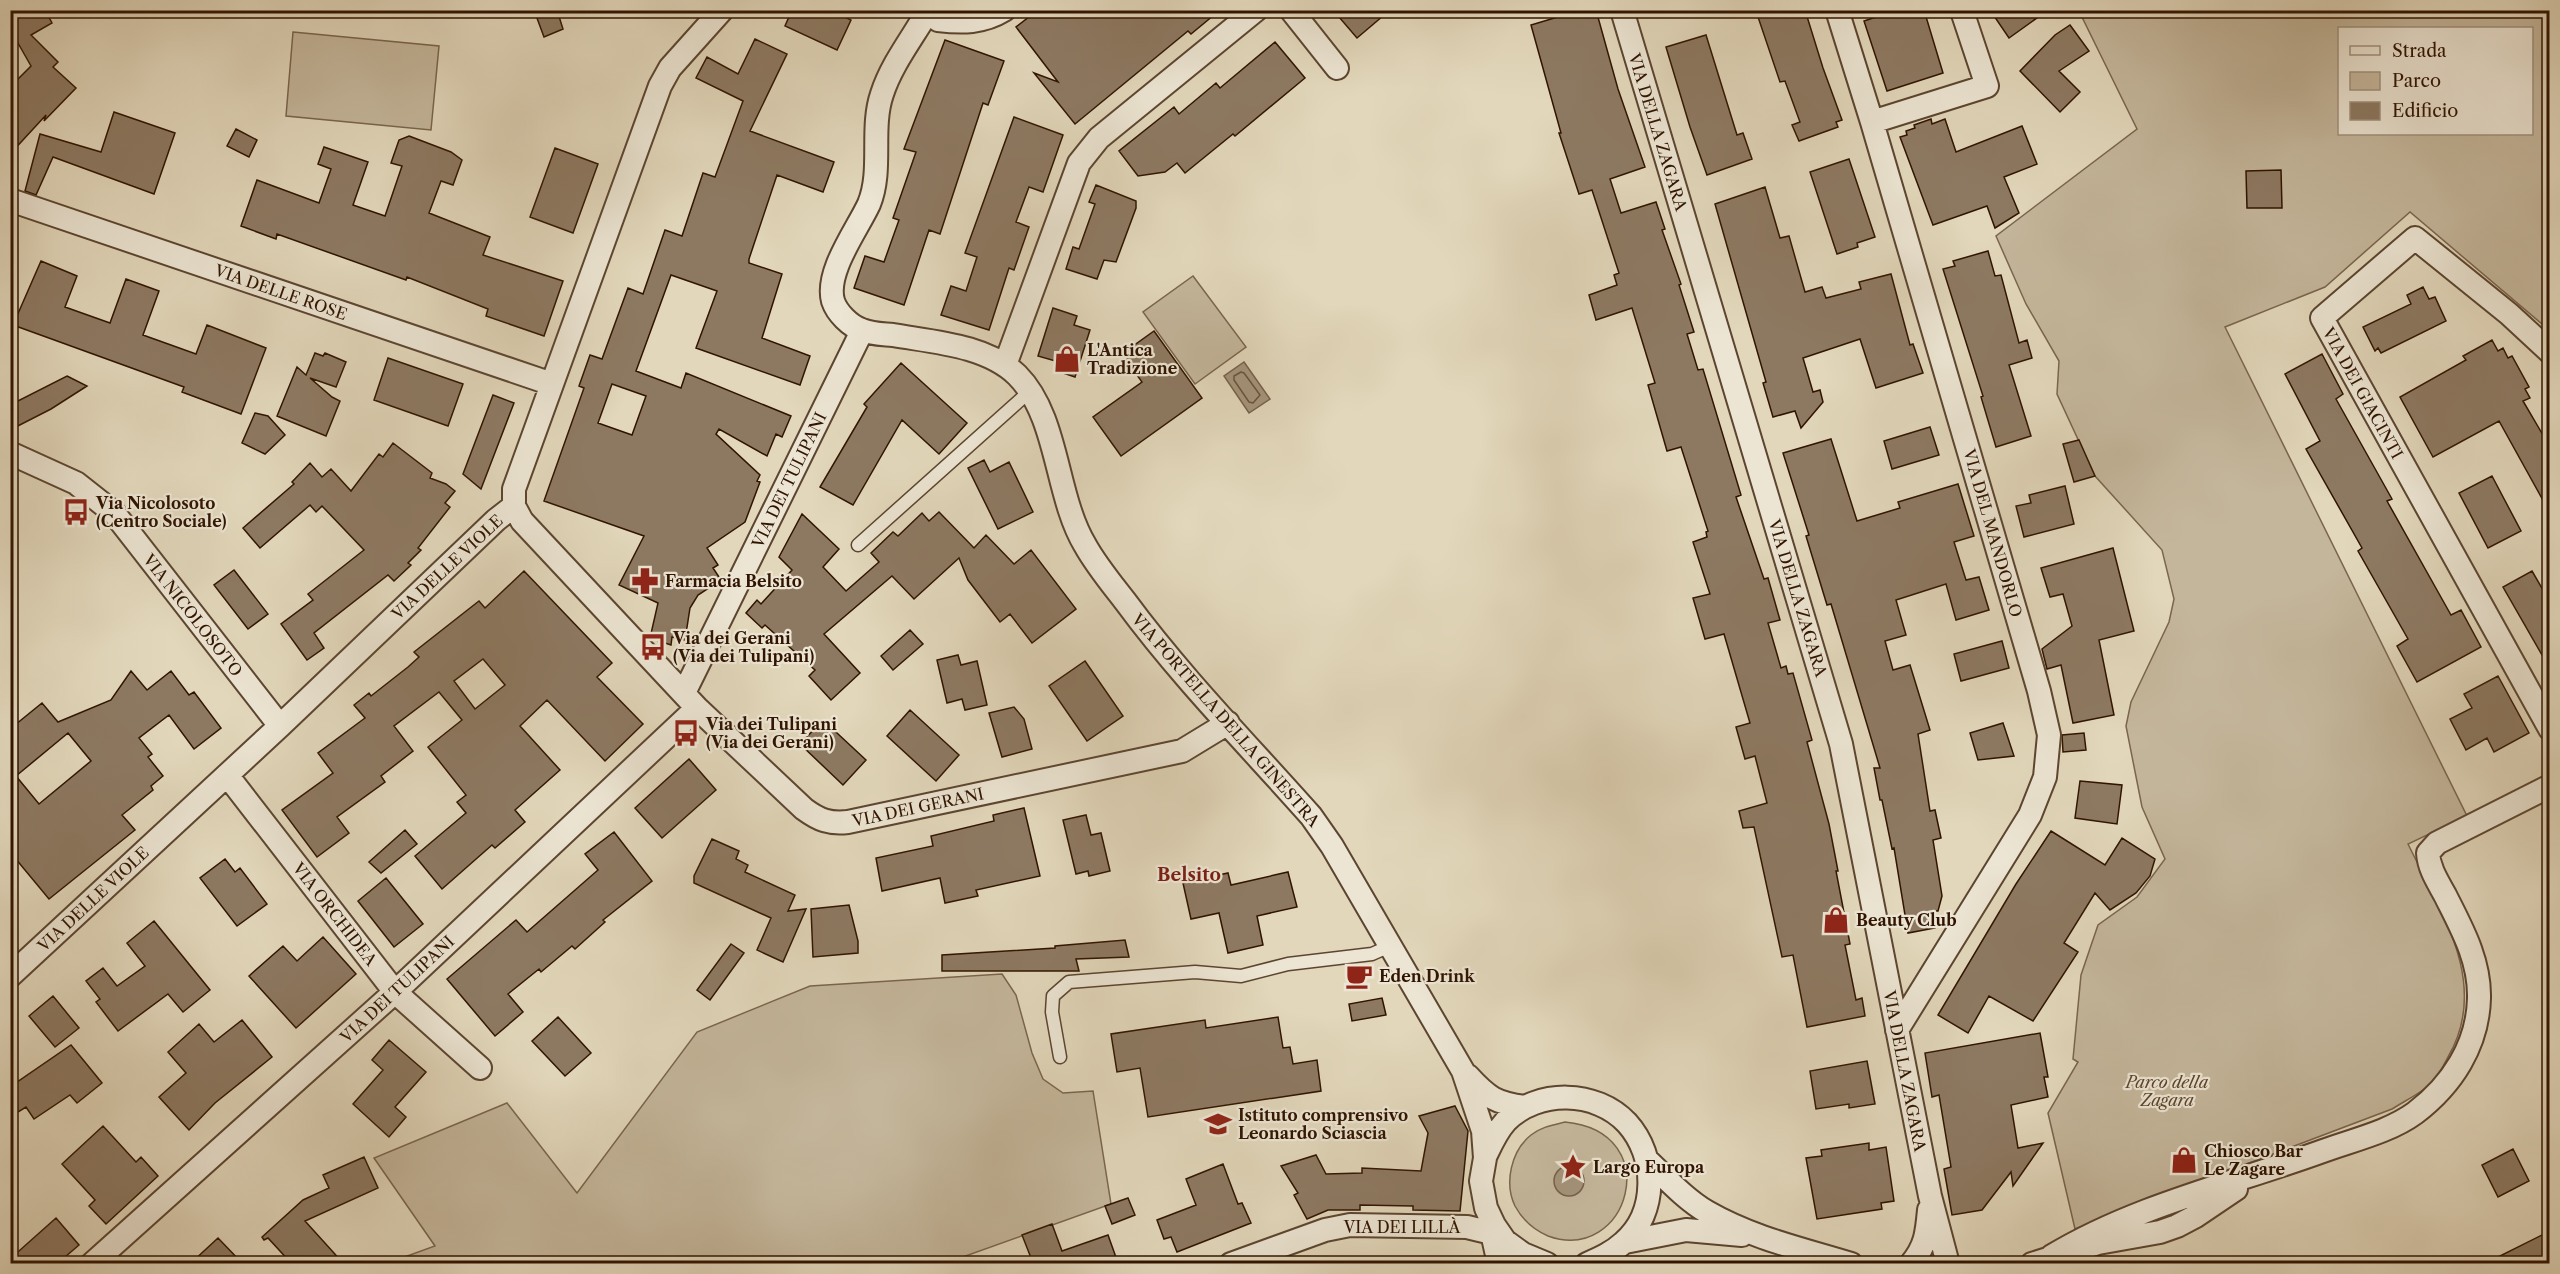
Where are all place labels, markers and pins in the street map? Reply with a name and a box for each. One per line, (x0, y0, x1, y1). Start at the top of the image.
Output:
place label: L'Antica Tradizione (1087, 340, 1178, 378)
shop icon: L'Antica Tradizione (1052, 344, 1082, 374)
place label: Via Nicolosoto (Centro Sociale) (95, 493, 226, 531)
bus stop icon: Via Nicolosoto (Centro Sociale) (61, 497, 91, 527)
pharmacy icon: Farmacia Belsito (630, 566, 660, 596)
place label: Farmacia Belsito (665, 571, 802, 591)
place label: Via dei Gerani (Via dei Tulipani) (672, 628, 814, 666)
bus stop icon: Via dei Gerani (Via dei Tulipani) (638, 632, 668, 662)
place label: Via dei Tulipani (Via dei Gerani) (705, 714, 837, 752)
bus stop icon: Via dei Tulipani (Via dei Gerani) (671, 718, 701, 748)
shop icon: Beauty Club (1821, 905, 1851, 935)
place label: Beauty Club (1856, 910, 1957, 930)
cafe icon: Eden Drink (1344, 961, 1374, 991)
place label: Eden Drink (1379, 966, 1475, 986)
place label: Istituto comprensivo Leonardo Sciascia (1238, 1105, 1408, 1143)
school or university icon: Istituto comprensivo Leonardo Sciascia (1203, 1109, 1233, 1139)
place label: Chiosco Bar Le Zagare (2204, 1141, 2303, 1179)
shop icon: Chiosco Bar Le Zagare (2169, 1145, 2199, 1175)
place icon: Largo Europa (1558, 1152, 1588, 1182)
place label: Largo Europa (1593, 1157, 1705, 1177)

